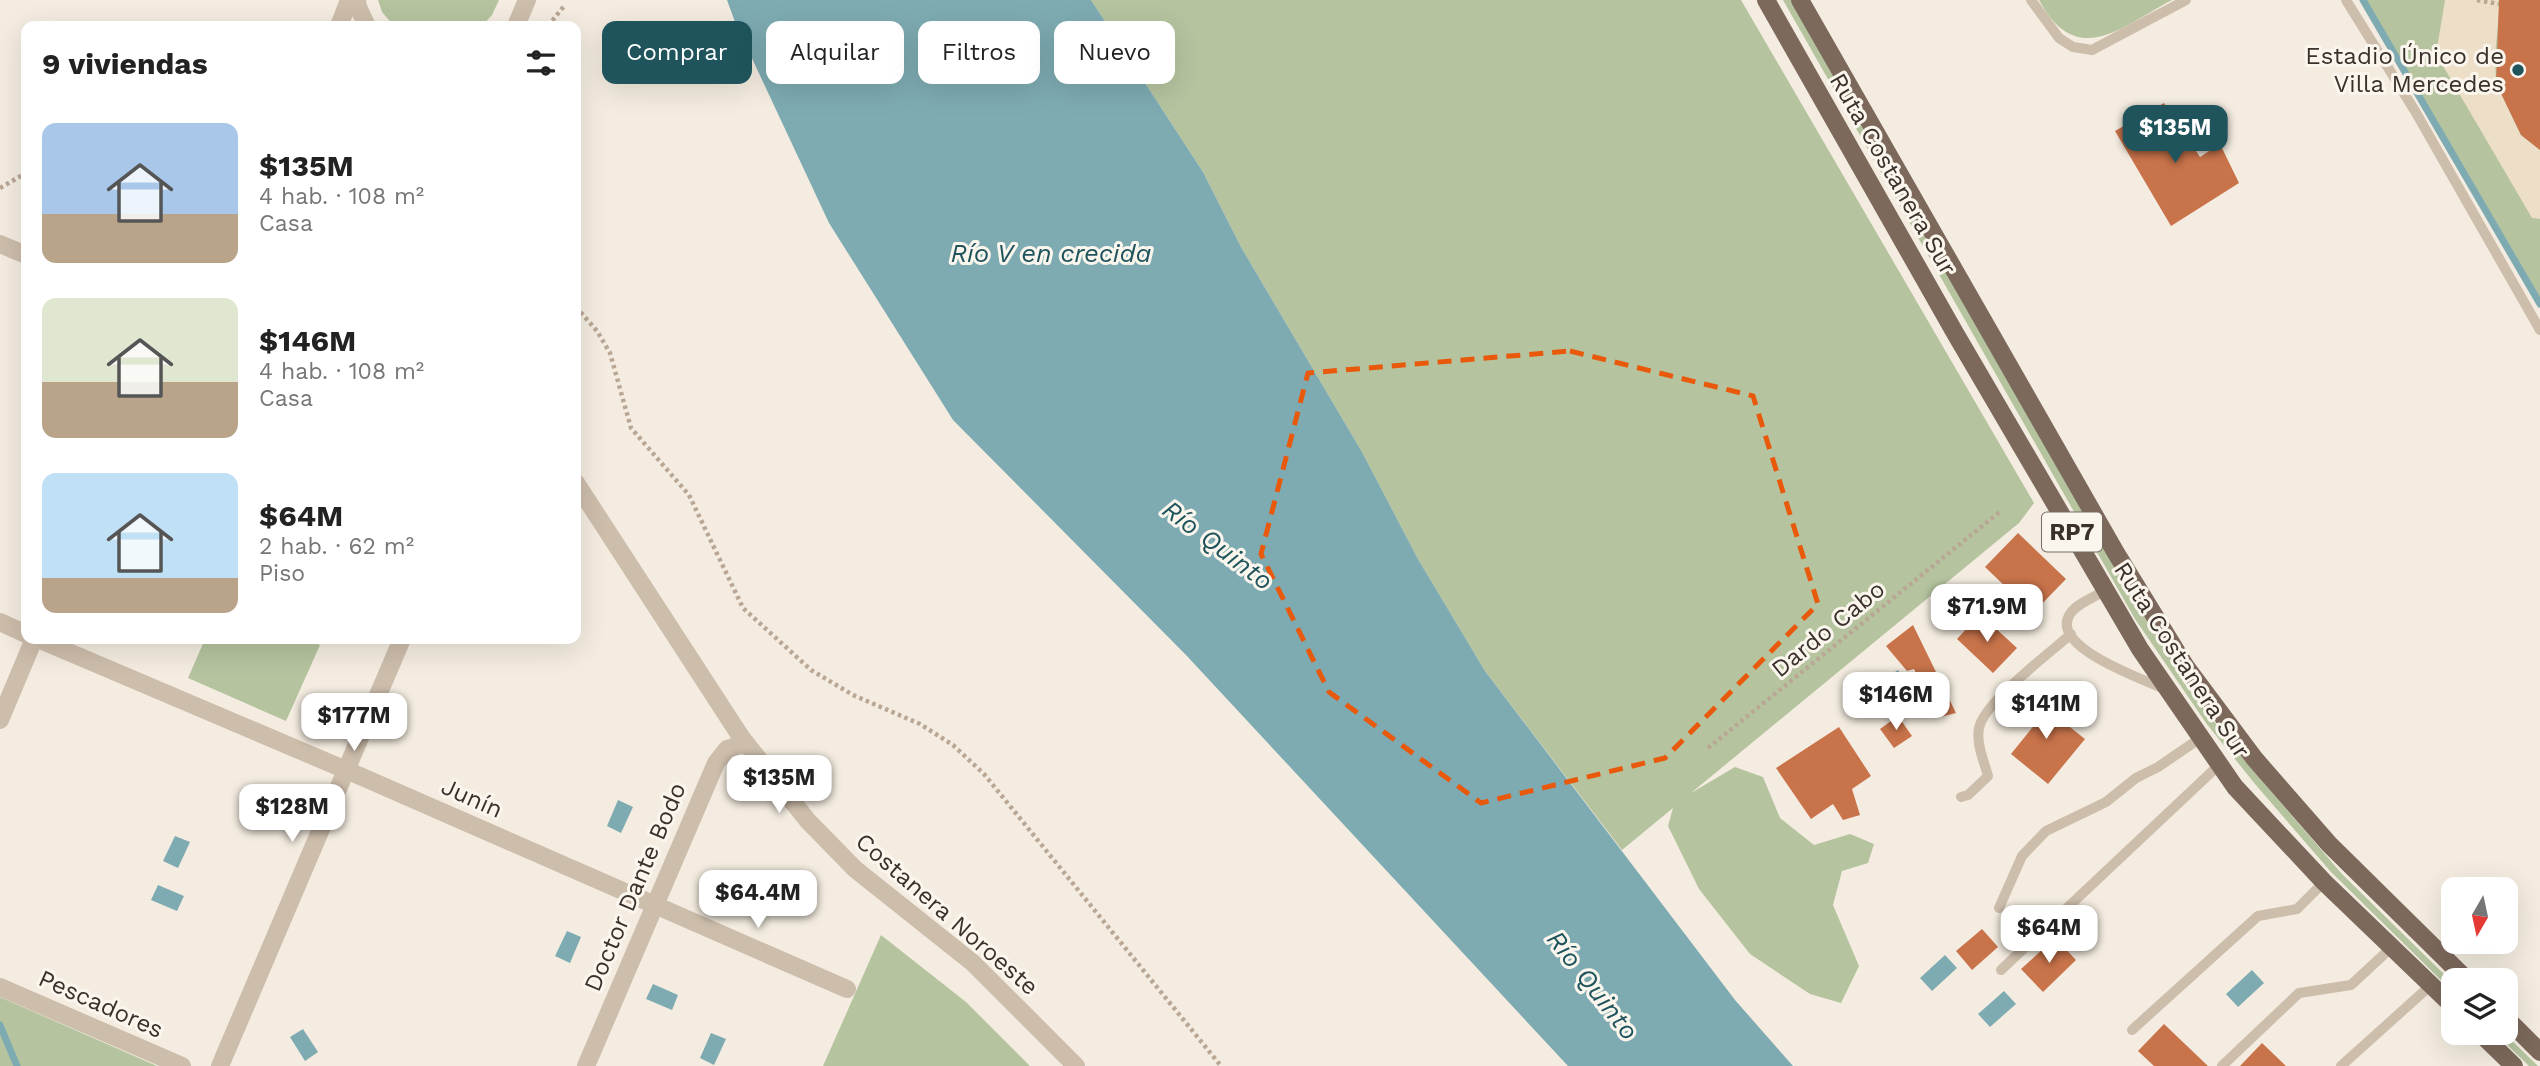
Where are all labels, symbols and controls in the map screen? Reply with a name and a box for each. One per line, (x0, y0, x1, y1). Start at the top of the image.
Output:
chip: Comprar (602, 21, 752, 84)
chip: Alquilar (766, 21, 904, 84)
chip: Filtros (918, 21, 1040, 84)
chip: Nuevo (1054, 21, 1175, 84)
place label: Estadio Único de Villa Mercedes (2305, 42, 2504, 98)
icon: filters (522, 44, 560, 82)
text: 9 viviendas (42, 46, 208, 81)
marker: Estadio Único de Villa Mercedes (2510, 62, 2526, 78)
street label: Ruta Costanera Sur (1824, 68, 1962, 280)
pin: $135M (2126, 106, 2224, 165)
text: $135M (2139, 114, 2211, 141)
text: $135M (259, 148, 354, 183)
icon: home (98, 151, 182, 235)
text: 4 hab. · 108 m² (259, 183, 424, 210)
text: Casa (259, 210, 313, 237)
water label: Río V en crecida (951, 238, 1151, 268)
text: $146M (259, 323, 356, 358)
icon: home (98, 326, 182, 410)
text: 4 hab. · 108 m² (259, 358, 424, 385)
text: Casa (259, 385, 313, 412)
water label: Río Quinto (1157, 494, 1279, 596)
text: $64M (259, 498, 343, 533)
icon: home (98, 501, 182, 585)
road number: RP7 (2042, 512, 2102, 552)
text: 2 hab. · 62 m² (259, 533, 414, 560)
street label: Ruta Costanera Sur (2108, 557, 2256, 763)
text: Piso (259, 560, 305, 587)
street label: Dardo Cabo (1766, 575, 1890, 683)
pin: $71.9M (1930, 584, 2044, 644)
text: $71.9M (1947, 593, 2027, 620)
pin: $146M (1847, 672, 1945, 732)
text: $146M (1859, 681, 1933, 708)
pin: $141M (1997, 682, 2095, 741)
text: $141M (2011, 690, 2081, 717)
pin: $177M (305, 694, 403, 753)
text: $177M (317, 702, 391, 729)
pin: $135M (730, 756, 828, 815)
text: $135M (743, 764, 815, 791)
street label: Junín (437, 772, 507, 824)
street label: Doctor Dante Bodo (578, 778, 692, 996)
pin: $128M (243, 784, 341, 844)
text: $128M (255, 793, 329, 820)
street label: Costanera Noroeste (850, 827, 1044, 1001)
pin: $64.4M (701, 870, 815, 930)
north arrow (2441, 877, 2518, 954)
map controls (2441, 877, 2518, 1045)
text: $64.4M (715, 879, 801, 906)
pin: $64M (2008, 906, 2090, 965)
text: $64M (2017, 914, 2081, 941)
water label: Río Quinto (1541, 924, 1645, 1046)
street label: Pescadores (34, 964, 168, 1044)
button: layers (2441, 968, 2518, 1045)

